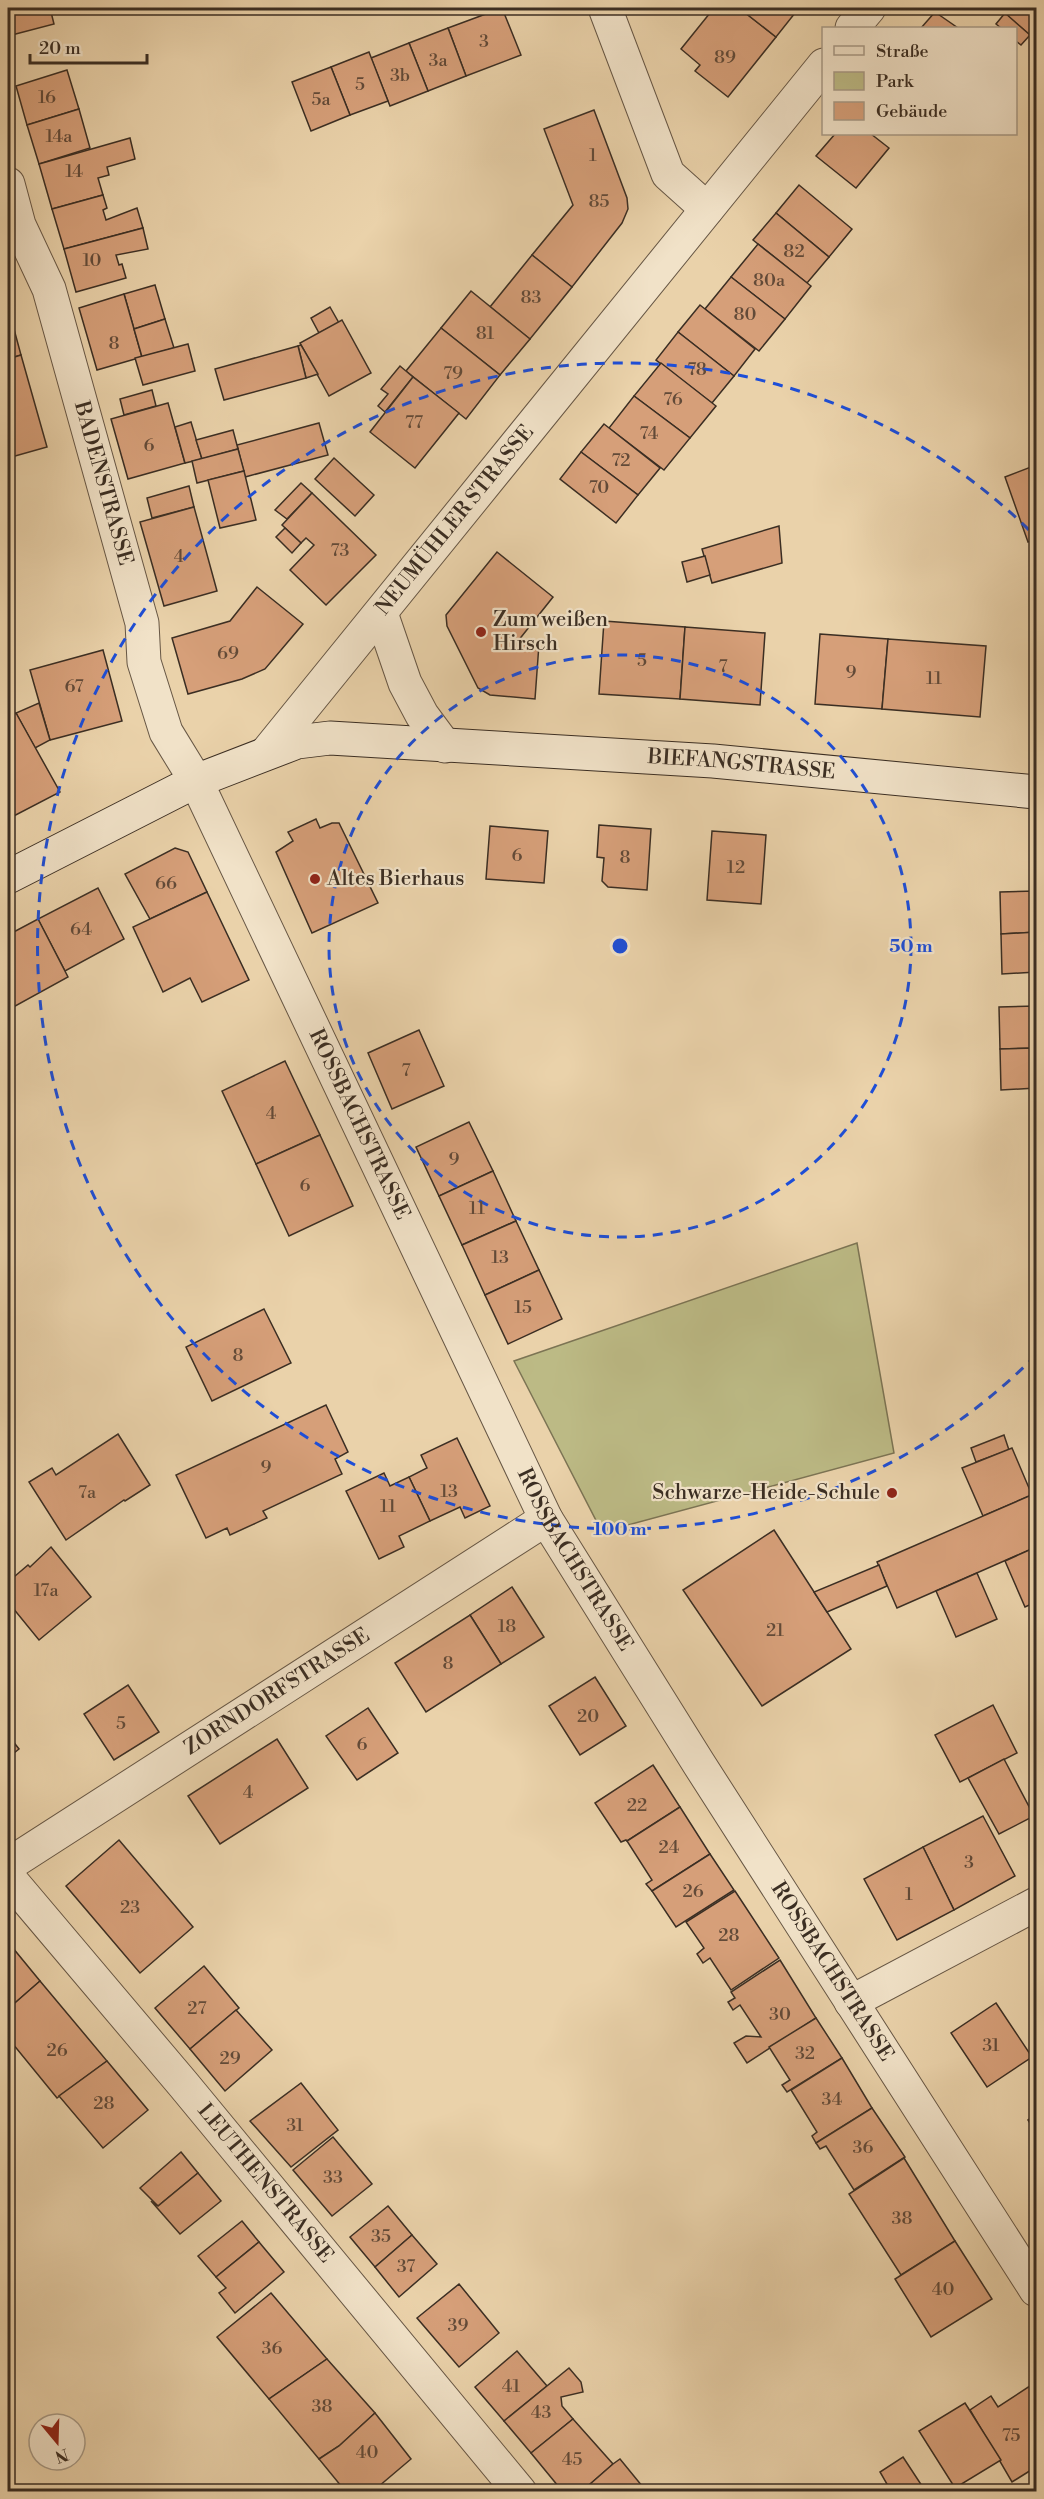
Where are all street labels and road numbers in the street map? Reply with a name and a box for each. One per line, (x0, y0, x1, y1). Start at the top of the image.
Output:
street label: BADENSTRASSE (68, 398, 138, 568)
street label: NEUMÜHLER STRASSE (370, 420, 540, 621)
street label: BIEFANGSTRASSE (646, 744, 837, 786)
street label: ROSSBACHSTRASSE (303, 1025, 415, 1224)
street label: ROSSBACHSTRASSE (511, 1464, 638, 1656)
street label: ZORNDORFSTRASSE (180, 1623, 375, 1761)
street label: ROSSBACHSTRASSE (765, 1877, 899, 2066)
street label: LEUTHENSTRASSE (192, 2098, 339, 2268)

